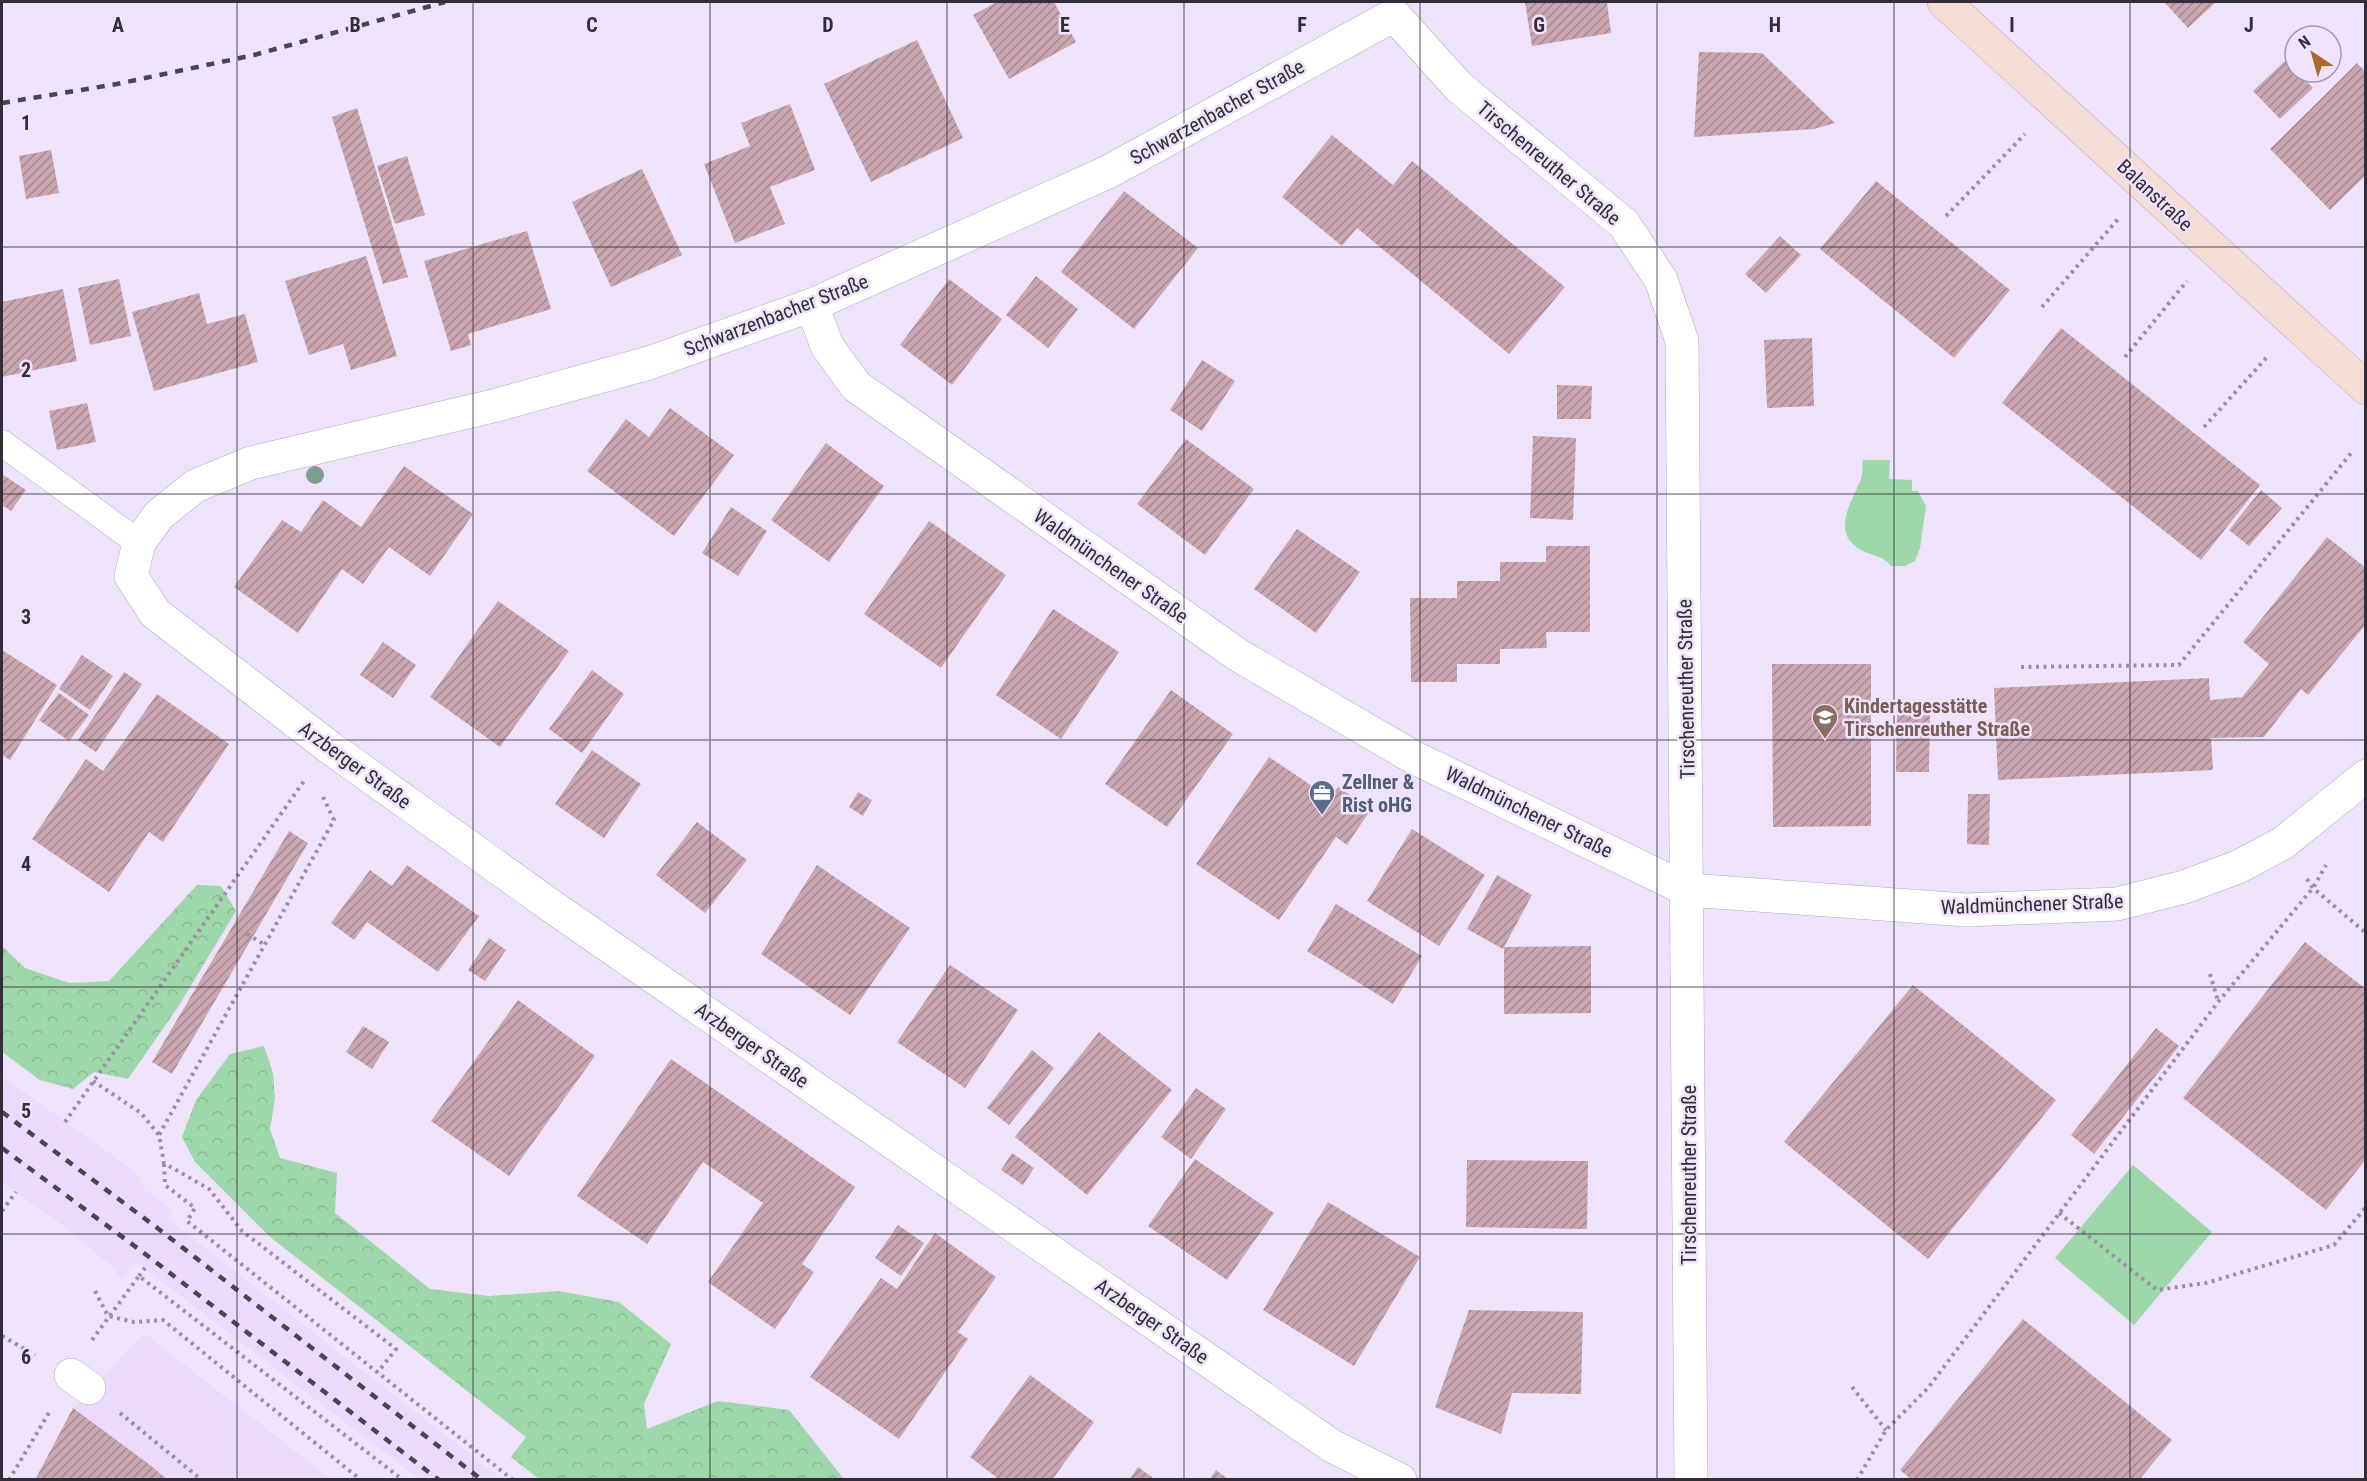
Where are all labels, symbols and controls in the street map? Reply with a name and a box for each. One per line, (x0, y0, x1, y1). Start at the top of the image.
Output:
text: A (112, 13, 124, 37)
text: B (349, 13, 361, 37)
text: C (586, 13, 598, 37)
text: D (822, 13, 834, 37)
text: E (1060, 13, 1070, 37)
text: F (1297, 13, 1307, 37)
text: G (1533, 13, 1545, 37)
text: H (1769, 13, 1781, 37)
text: I (2009, 13, 2015, 37)
text: J (2244, 13, 2254, 37)
north arrow (2283, 24, 2343, 84)
text: N (2295, 32, 2314, 53)
street label: Schwarzenbacher Straße (1126, 54, 1308, 170)
street label: Tirschenreuther Straße (1472, 96, 1626, 230)
text: 1 (21, 111, 31, 135)
street label: Balanstraße (2112, 154, 2198, 236)
street label: Schwarzenbacher Straße (680, 269, 872, 361)
text: 2 (21, 358, 31, 382)
street label: Waldmünchener Straße (1029, 504, 1193, 628)
street label: Tirschenreuther Straße (1672, 599, 1700, 779)
text: 3 (21, 605, 31, 629)
place label: Kindertagesstätte Tirschenreuther Straße (1844, 694, 2030, 741)
school or university icon: Kindertagesstätte Tirschenreuther Straße (1810, 702, 1840, 740)
street label: Arzberger Straße (294, 716, 416, 814)
street label: Waldmünchener Straße (1442, 761, 1616, 863)
place label: Zellner & Rist oHG (1342, 770, 1415, 817)
office icon: Zellner & Rist oHG (1307, 778, 1337, 816)
text: 4 (21, 852, 31, 876)
street label: Waldmünchener Straße (1940, 889, 2124, 919)
street label: Arzberger Straße (691, 997, 813, 1093)
street label: Tirschenreuther Straße (1677, 1085, 1701, 1265)
text: 5 (21, 1099, 31, 1123)
street label: Arzberger Straße (1091, 1273, 1213, 1369)
text: 6 (21, 1345, 31, 1369)

